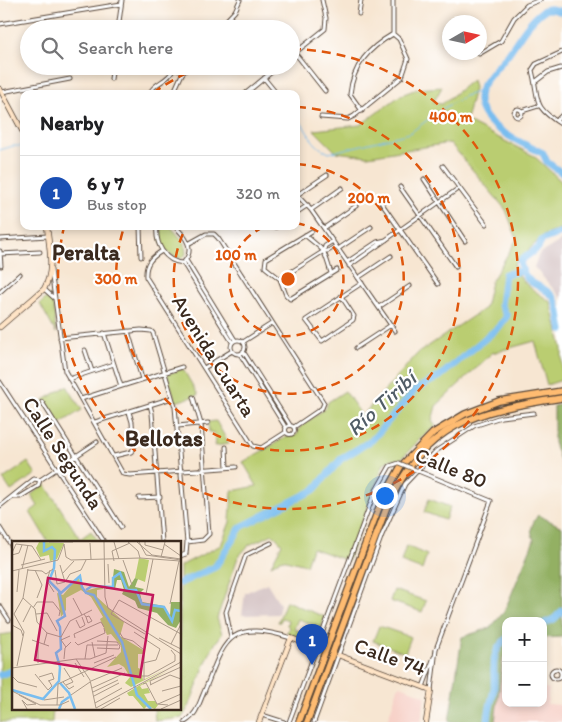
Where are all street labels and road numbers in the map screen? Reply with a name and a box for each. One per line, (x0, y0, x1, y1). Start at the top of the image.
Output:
street label: Avenida Cuarta (167, 290, 262, 421)
street label: Calle Segunda (18, 392, 109, 514)
street label: Calle 80 (412, 442, 491, 493)
street label: Calle 74 (351, 632, 430, 681)

